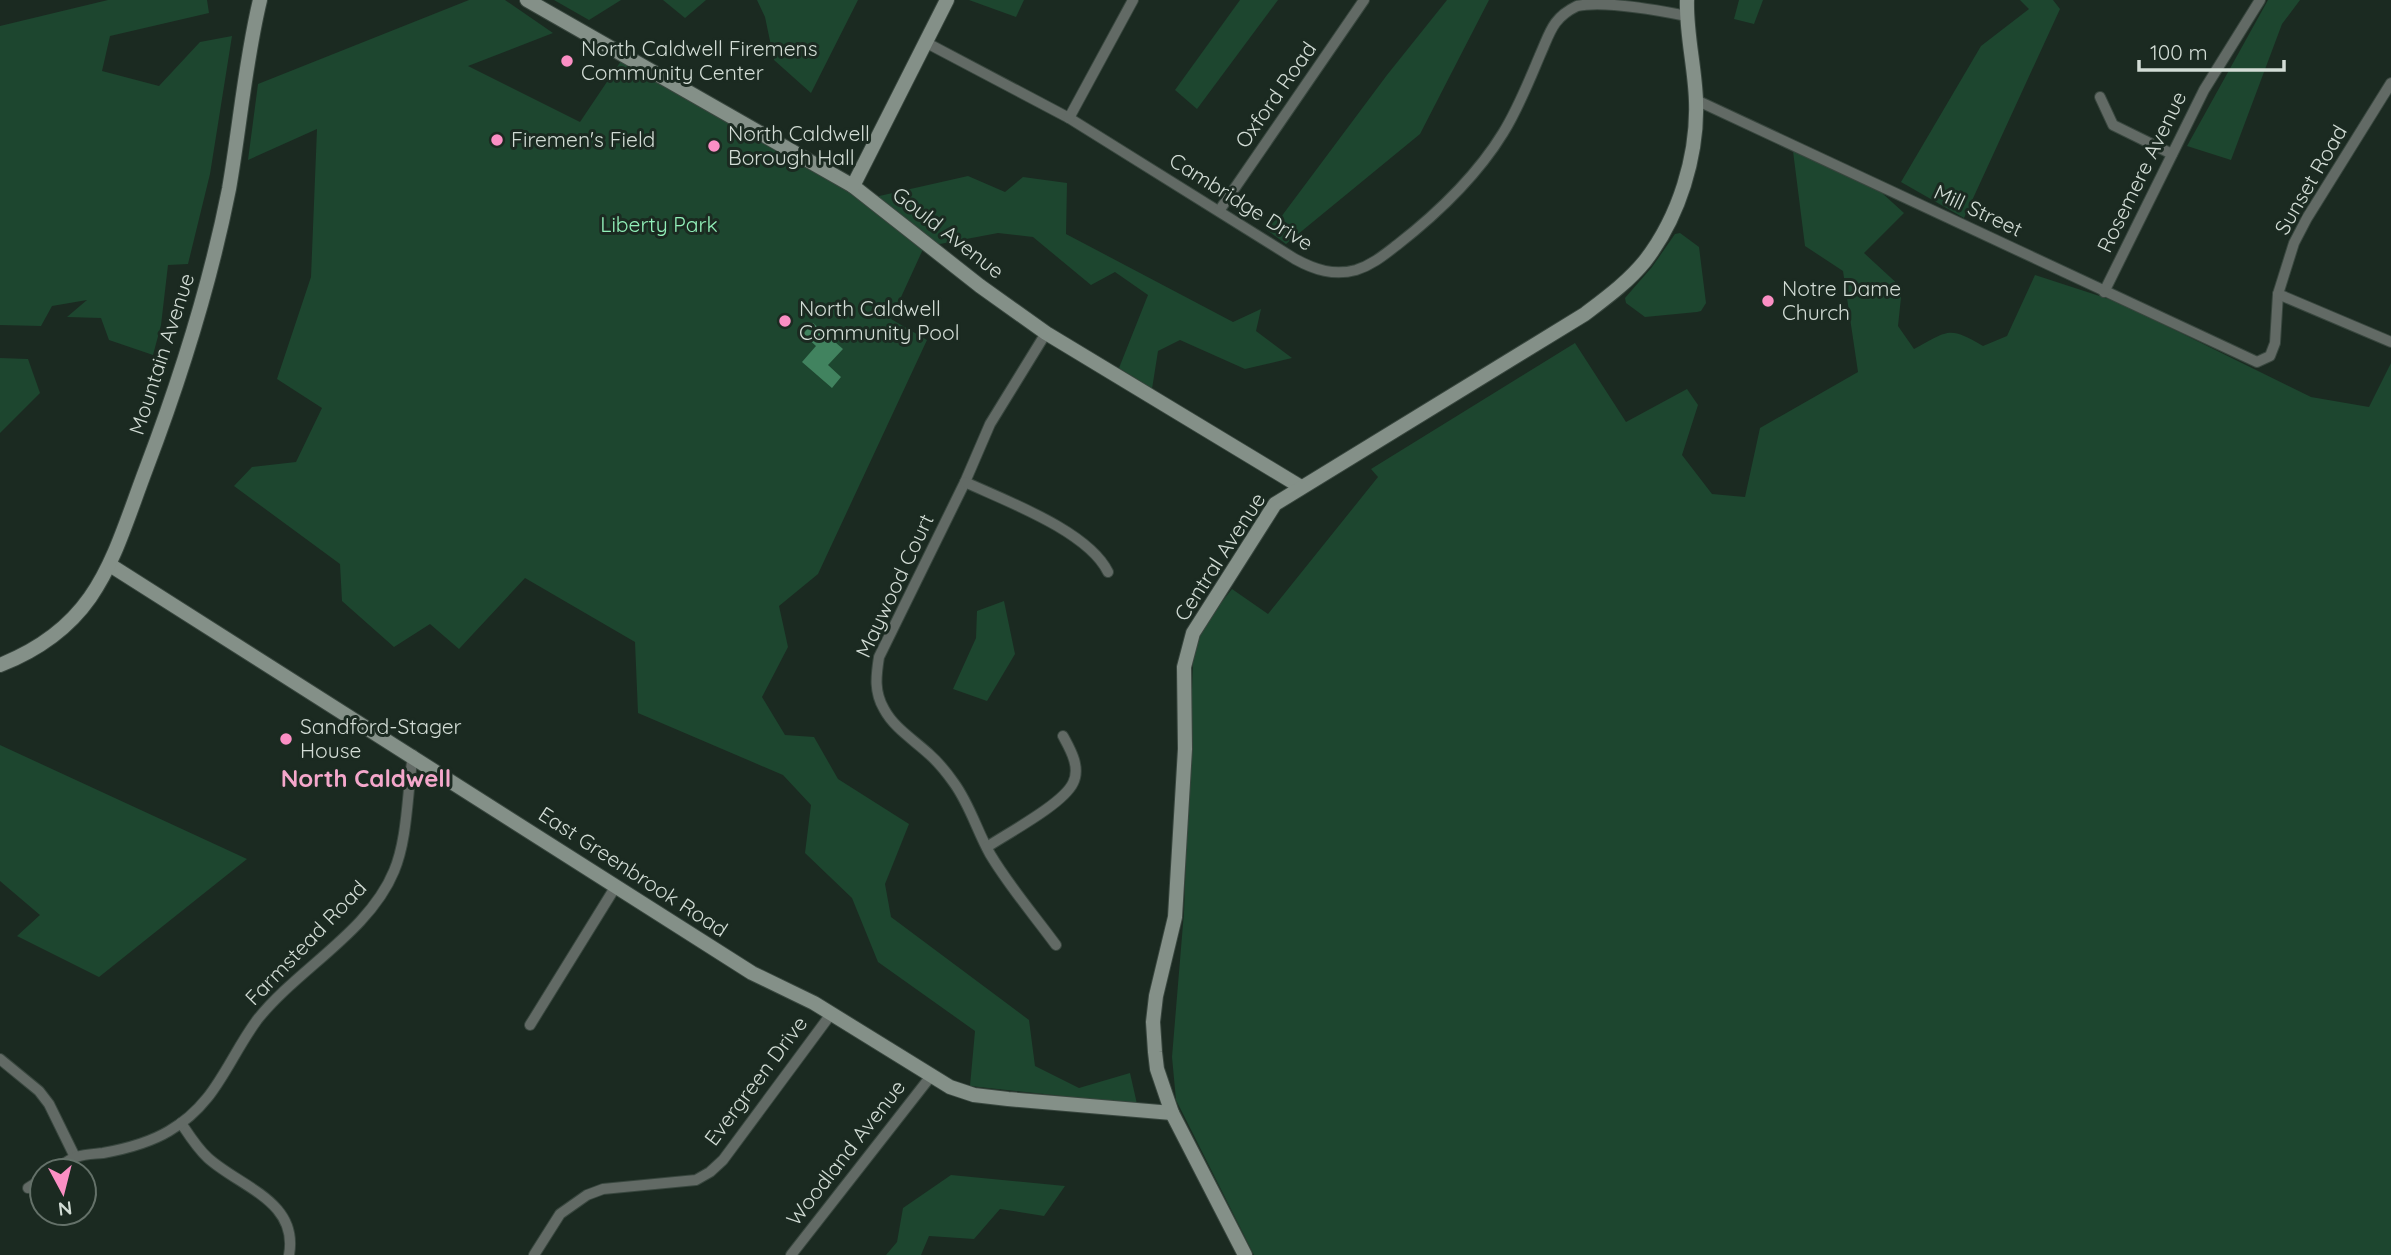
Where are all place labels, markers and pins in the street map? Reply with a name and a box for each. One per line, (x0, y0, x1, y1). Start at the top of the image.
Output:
place label: North Caldwell Firemens Community Center (581, 35, 818, 85)
marker: North Caldwell Firemens Community Center (559, 53, 575, 69)
place label: North Caldwell Borough Hall (728, 120, 870, 170)
place label: Firemen's Field (511, 126, 655, 152)
marker: Firemen's Field (489, 132, 505, 148)
marker: North Caldwell Borough Hall (706, 138, 722, 154)
place label: Notre Dame Church (1782, 275, 1901, 325)
marker: Notre Dame Church (1760, 293, 1776, 309)
place label: North Caldwell Community Pool (799, 295, 960, 345)
marker: North Caldwell Community Pool (777, 313, 793, 329)
place label: Sandford-Stager House (300, 713, 462, 763)
marker: Sandford-Stager House (278, 731, 294, 747)

